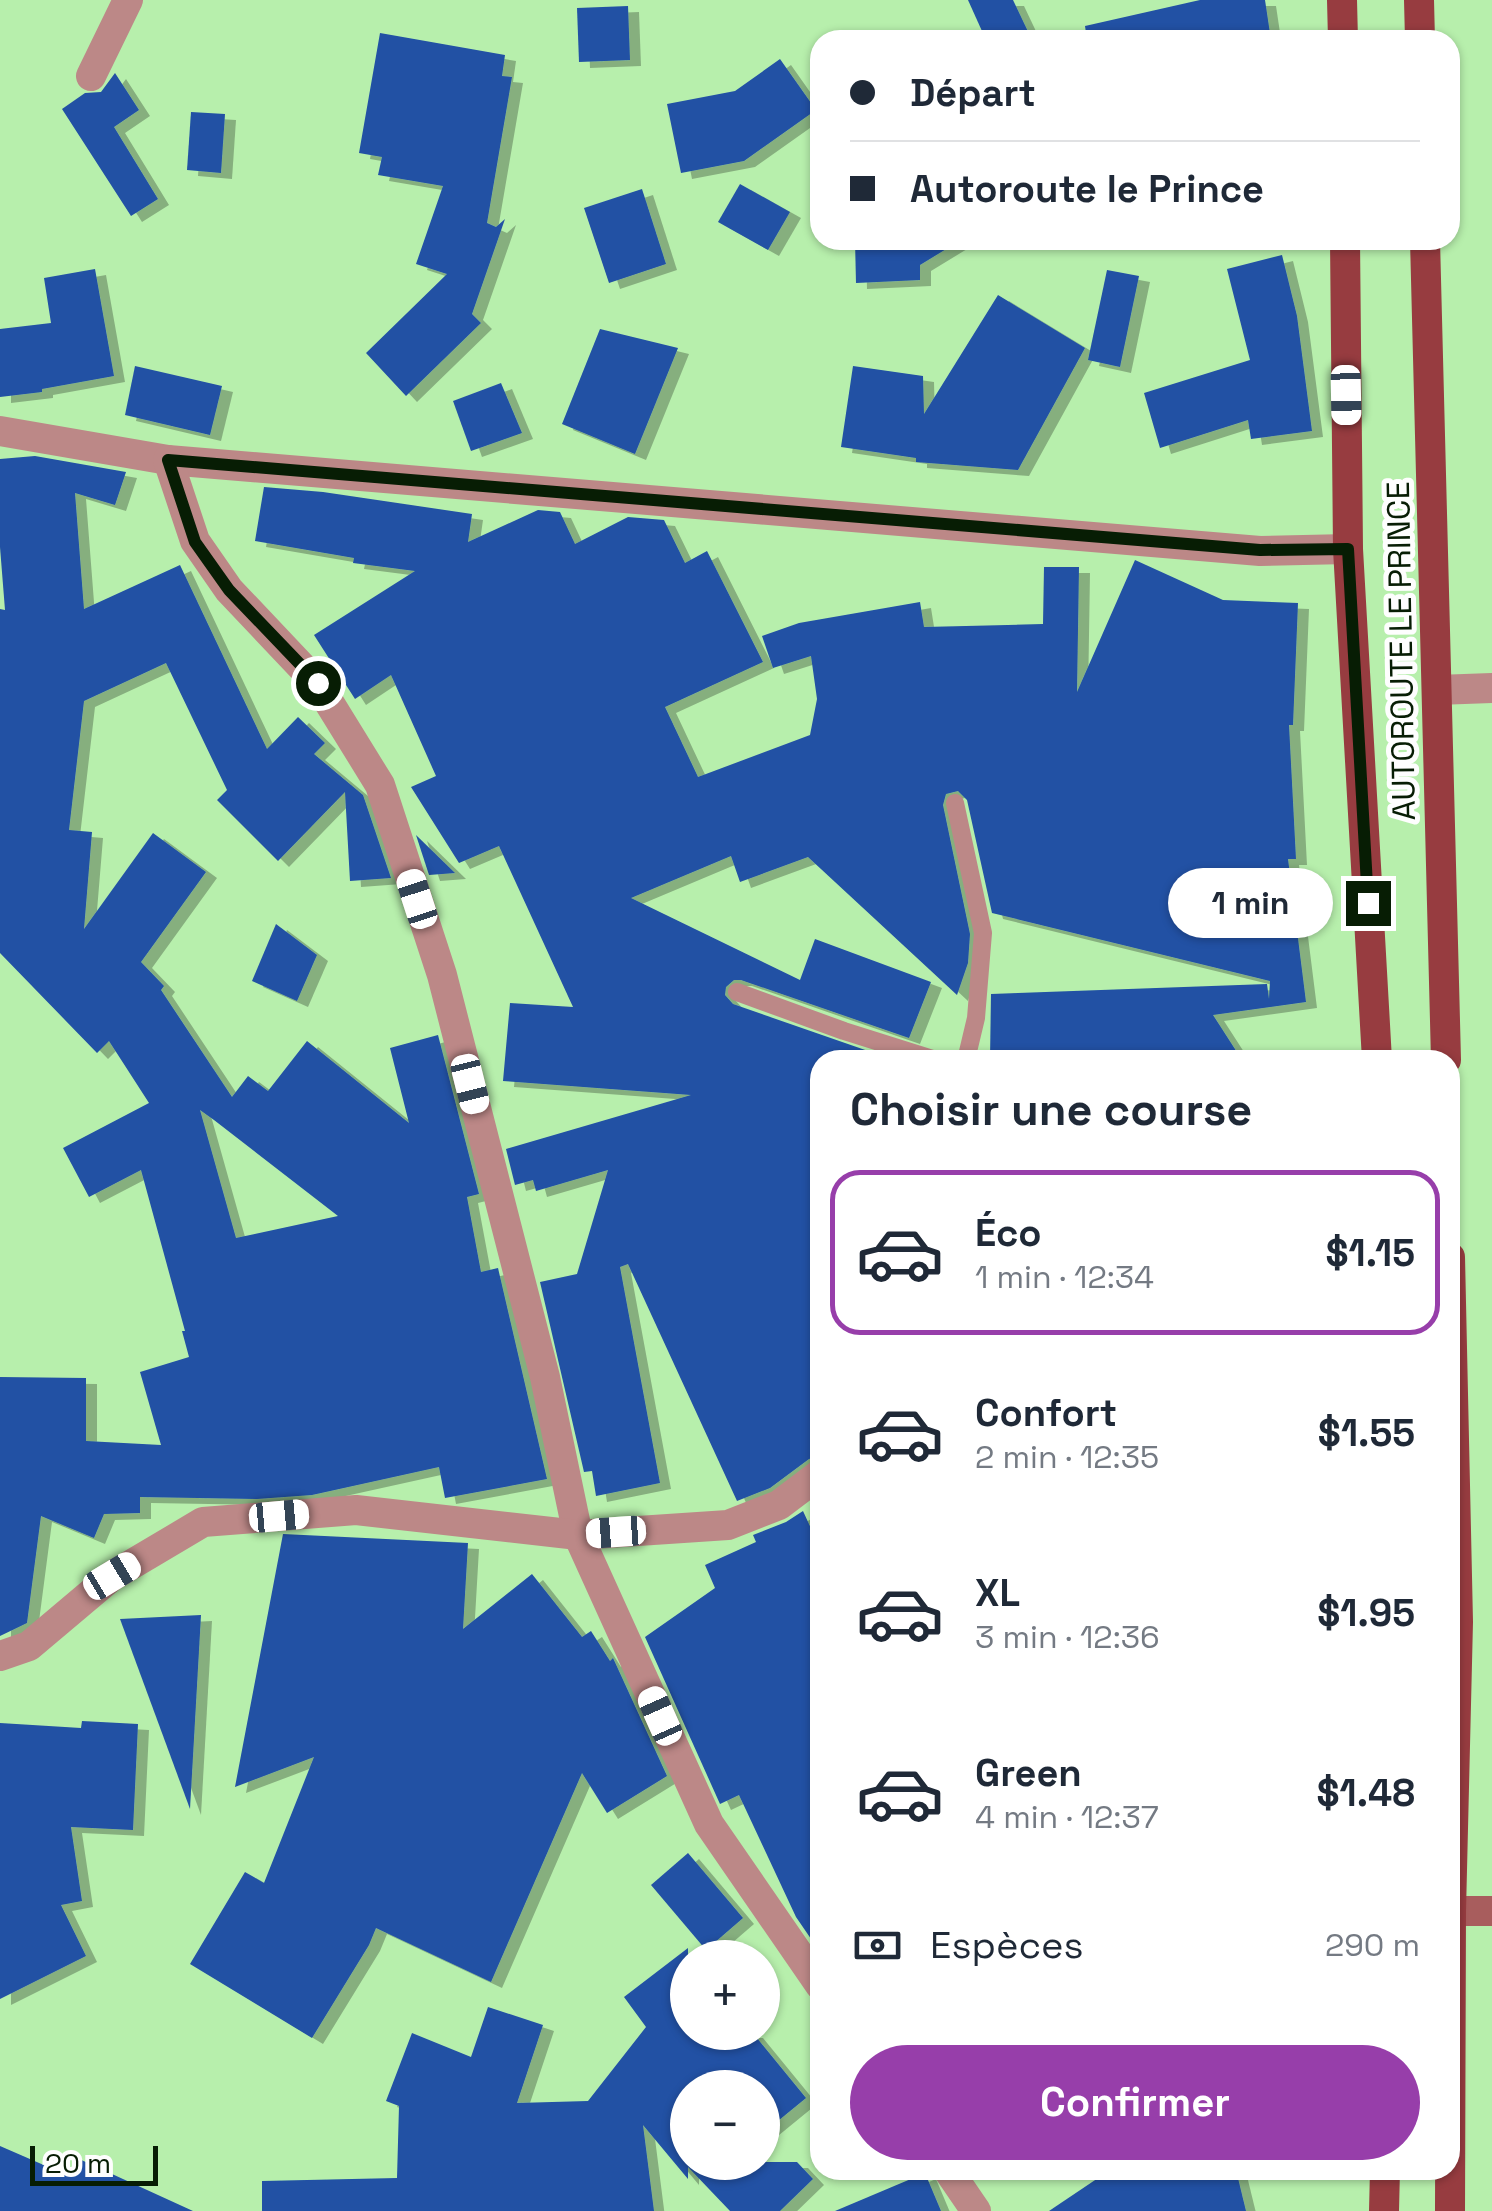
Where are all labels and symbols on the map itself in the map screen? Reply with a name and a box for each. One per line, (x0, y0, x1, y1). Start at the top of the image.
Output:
car (1330, 365, 1362, 425)
street label: AUTOROUTE LE PRINCE (1378, 481, 1424, 821)
route start (296, 661, 341, 706)
car (393, 866, 441, 932)
callout: 1 min (1168, 868, 1333, 938)
route end (1346, 881, 1391, 926)
car (448, 1051, 492, 1117)
car (248, 1498, 310, 1534)
car (585, 1515, 647, 1549)
car (79, 1548, 145, 1604)
car (634, 1682, 686, 1750)
scale bar (30, 2141, 158, 2186)

